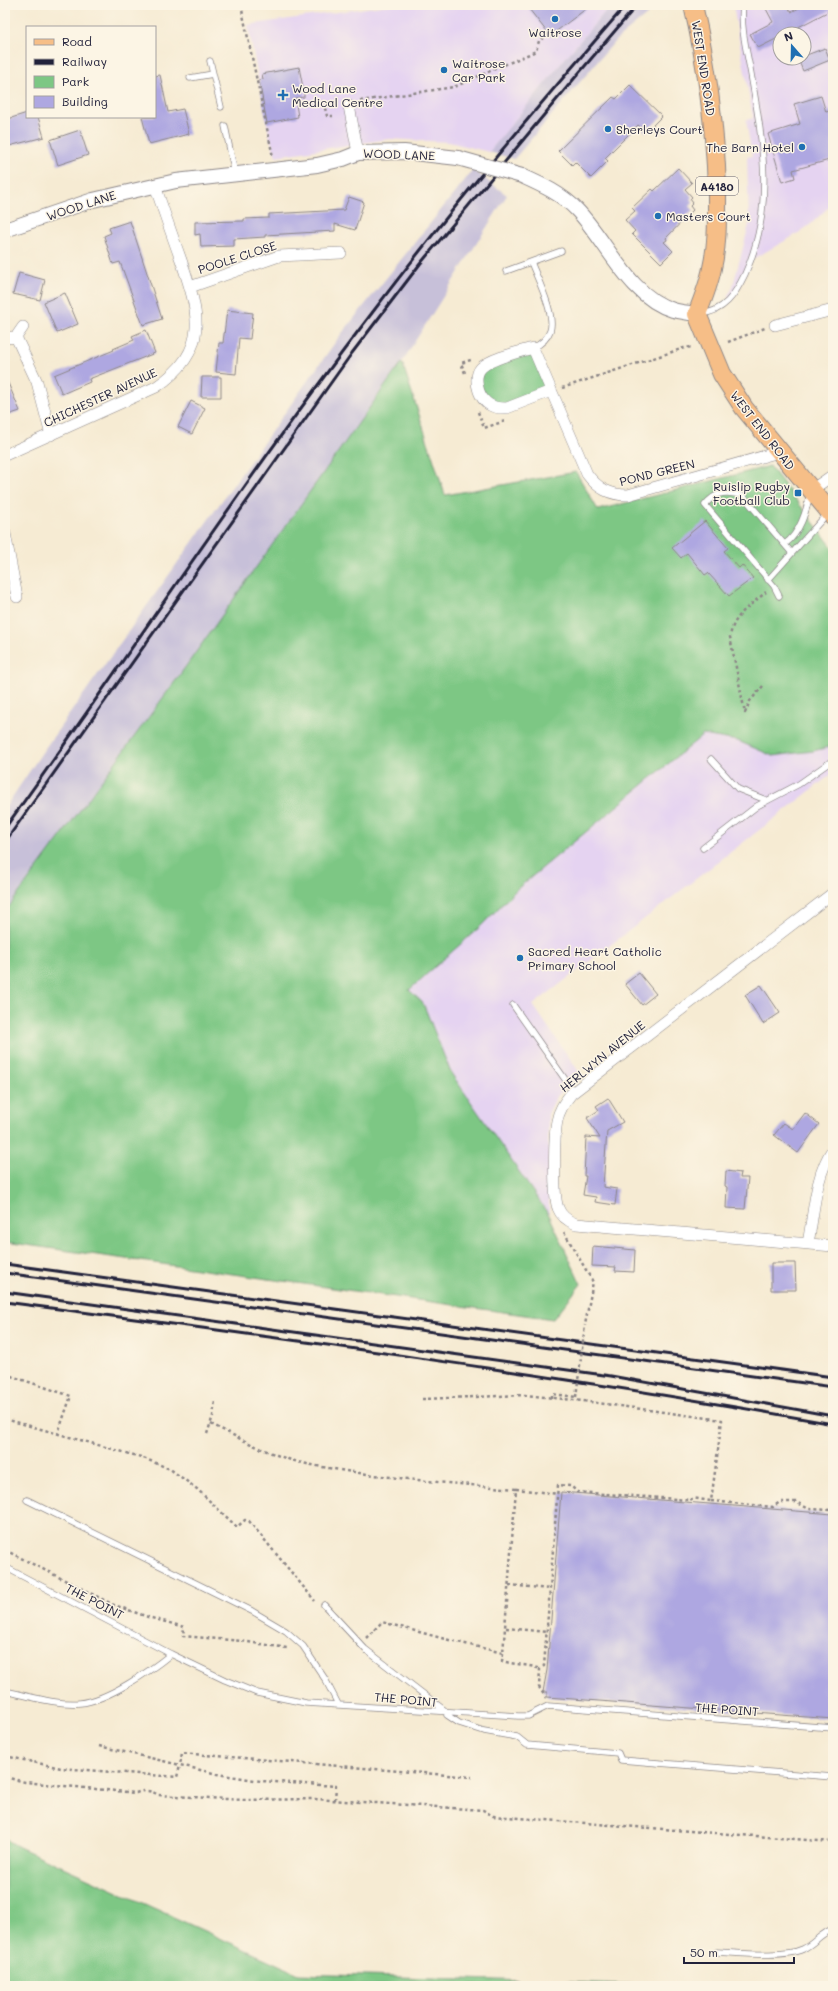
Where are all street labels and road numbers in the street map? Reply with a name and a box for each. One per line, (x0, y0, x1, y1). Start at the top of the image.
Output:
street label: WEST END ROAD (689, 19, 719, 117)
street label: WOOD LANE (363, 145, 435, 163)
road number: A4180 (696, 177, 738, 195)
street label: WOOD LANE (44, 186, 118, 224)
street label: POOLE CLOSE (196, 237, 278, 277)
street label: CHICHESTER AVENUE (41, 364, 159, 430)
street label: WEST END ROAD (727, 387, 799, 473)
street label: POND GREEN (618, 455, 696, 489)
street label: HERLWYN AVENUE (556, 1017, 648, 1095)
street label: THE POINT (63, 1579, 127, 1623)
street label: THE POINT (374, 1688, 439, 1710)
street label: THE POINT (695, 1699, 760, 1719)

